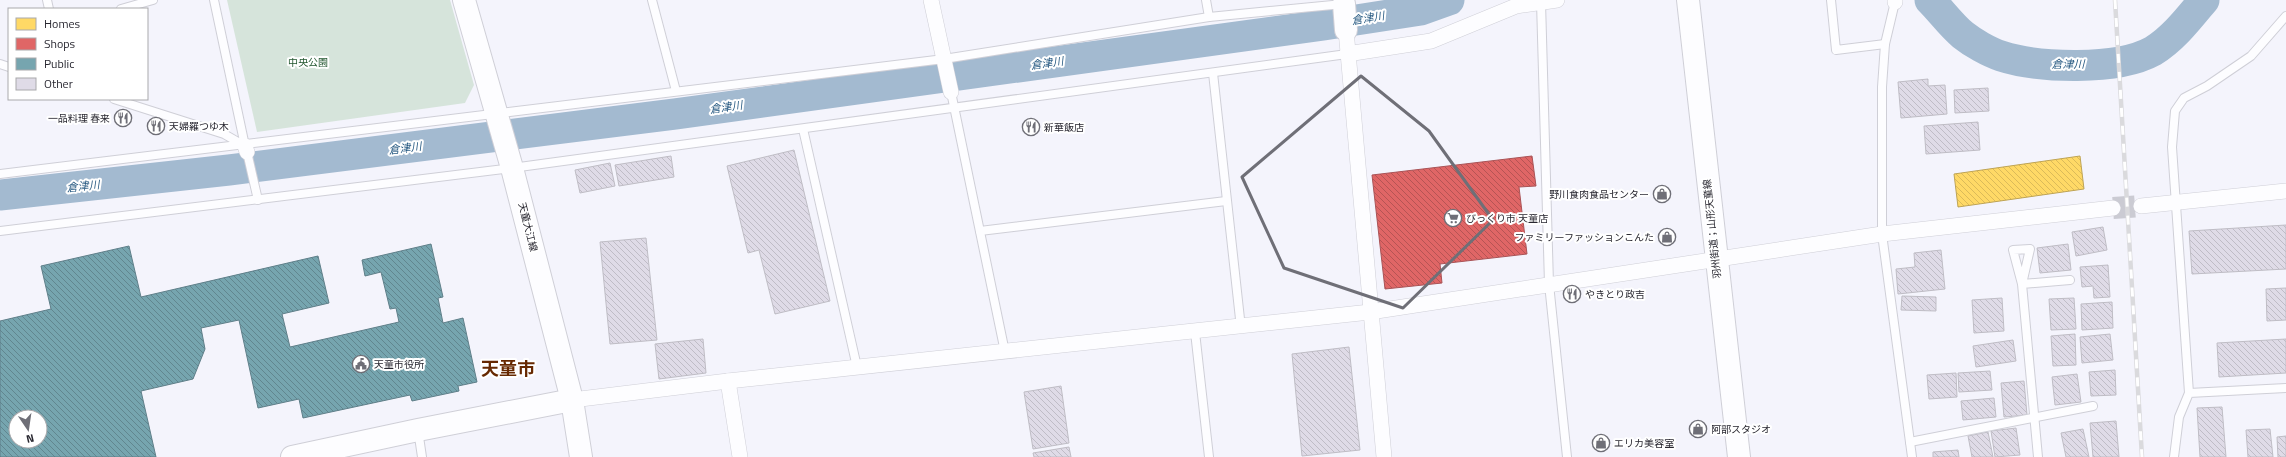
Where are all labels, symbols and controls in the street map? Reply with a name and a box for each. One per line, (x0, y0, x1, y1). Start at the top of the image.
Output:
water label: 倉津川 (1350, 7, 1387, 28)
legend (8, 8, 148, 100)
text: Homes (44, 14, 80, 33)
text: Shops (44, 34, 76, 53)
water label: 倉津川 (1030, 53, 1065, 73)
text: Public (44, 54, 74, 73)
park label: 中央公園 (288, 55, 328, 70)
water label: 倉津川 (2052, 56, 2085, 72)
text: Other (44, 74, 73, 93)
water label: 倉津川 (709, 97, 744, 117)
restaurant icon: 一品料理 春来 (113, 108, 133, 128)
place label: 一品料理 春来 (48, 111, 110, 126)
restaurant icon: 天婦羅つゆ木 (146, 116, 166, 136)
restaurant icon: 新華飯店 (1021, 117, 1041, 137)
place label: 天婦羅つゆ木 (169, 119, 229, 134)
place label: 新華飯店 (1044, 120, 1084, 135)
water label: 倉津川 (388, 138, 423, 158)
water label: 倉津川 (66, 176, 101, 196)
street label: 羽州街道；山形天童線 (1699, 178, 1725, 280)
shop icon: 野川食肉食品センター (1652, 184, 1672, 204)
place label: 野川食肉食品センター (1549, 187, 1649, 202)
street label: 天童大江線 (515, 201, 541, 253)
supermarket icon: びっくり市 天童店 (1443, 208, 1463, 228)
place label: びっくり市 天童店 (1466, 211, 1548, 226)
shop icon: ファミリーファッションこんた (1657, 227, 1677, 247)
place label: ファミリーファッションこんた (1515, 230, 1654, 245)
restaurant icon: やきとり政吉 (1562, 284, 1582, 304)
place label: やきとり政吉 (1585, 287, 1645, 302)
public building icon: 天童市役所 (351, 354, 371, 374)
district label: 天童市 (481, 355, 535, 382)
place label: 天童市役所 (374, 357, 424, 372)
north arrow (8, 409, 48, 449)
shop icon: 阿部スタジオ (1688, 419, 1708, 439)
place label: 阿部スタジオ (1711, 422, 1771, 437)
text: N (25, 430, 36, 447)
shop icon: エリカ美容室 (1591, 433, 1611, 453)
place label: エリカ美容室 (1614, 436, 1674, 451)

